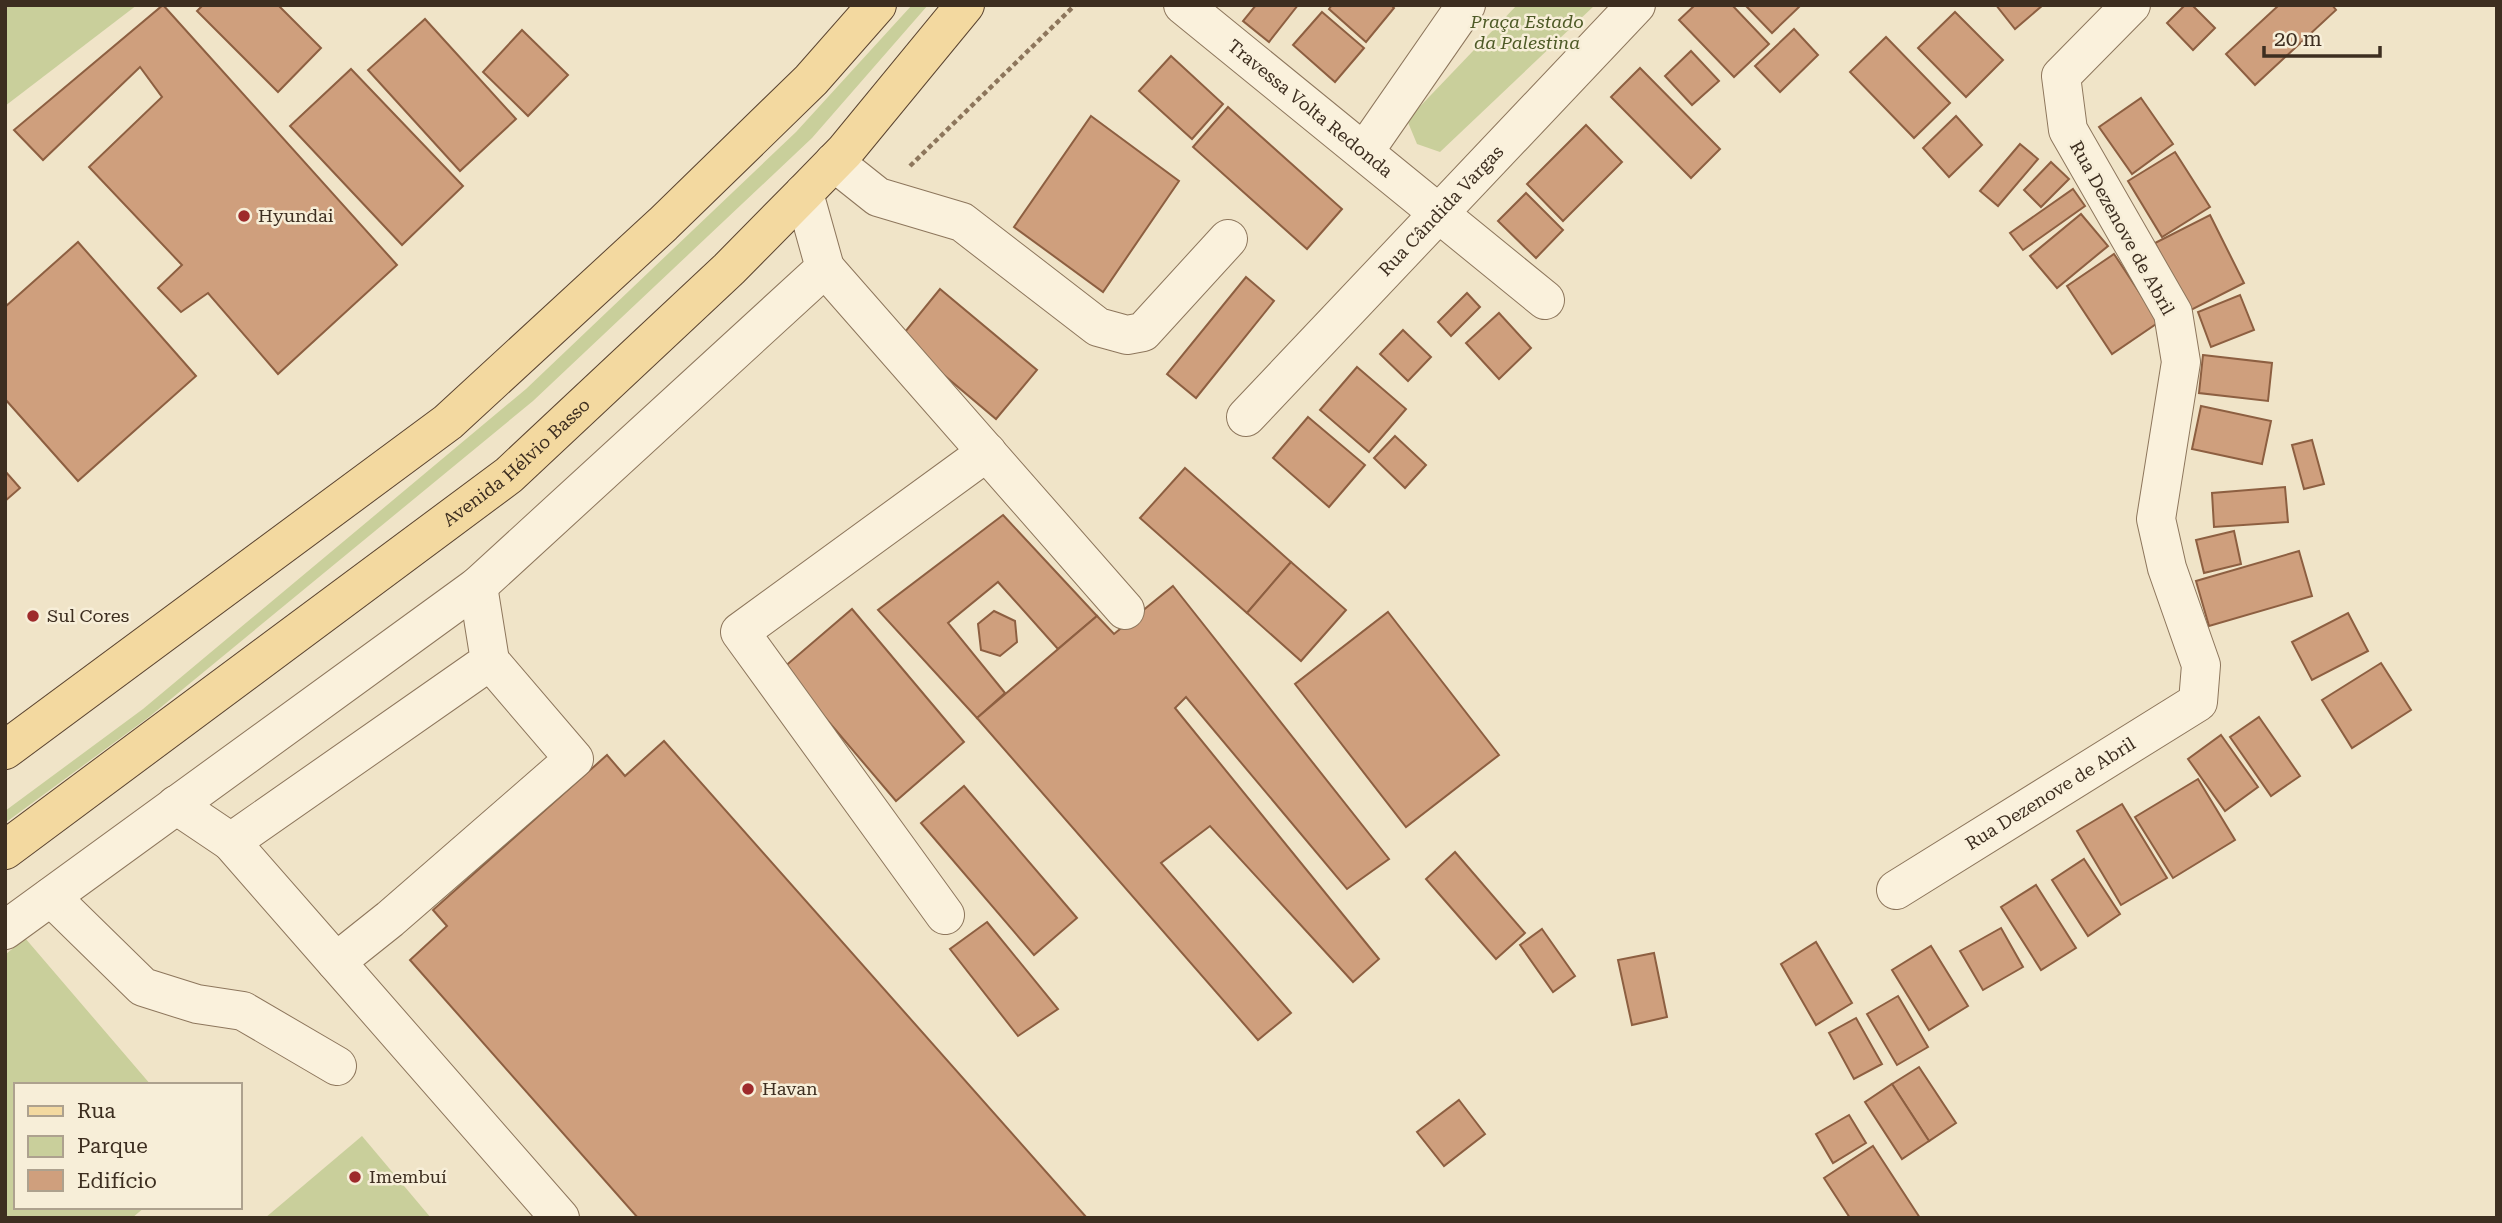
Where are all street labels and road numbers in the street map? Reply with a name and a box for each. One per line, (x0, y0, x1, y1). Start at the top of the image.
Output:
street label: Travessa Volta Redonda (1224, 35, 1397, 182)
street label: Rua Dezenove de Abril (2066, 137, 2179, 319)
street label: Rua Cândida Vargas (1374, 141, 1508, 280)
street label: Avenida Hélvio Basso (439, 394, 594, 531)
street label: Rua Dezenove de Abril (1962, 732, 2139, 854)

